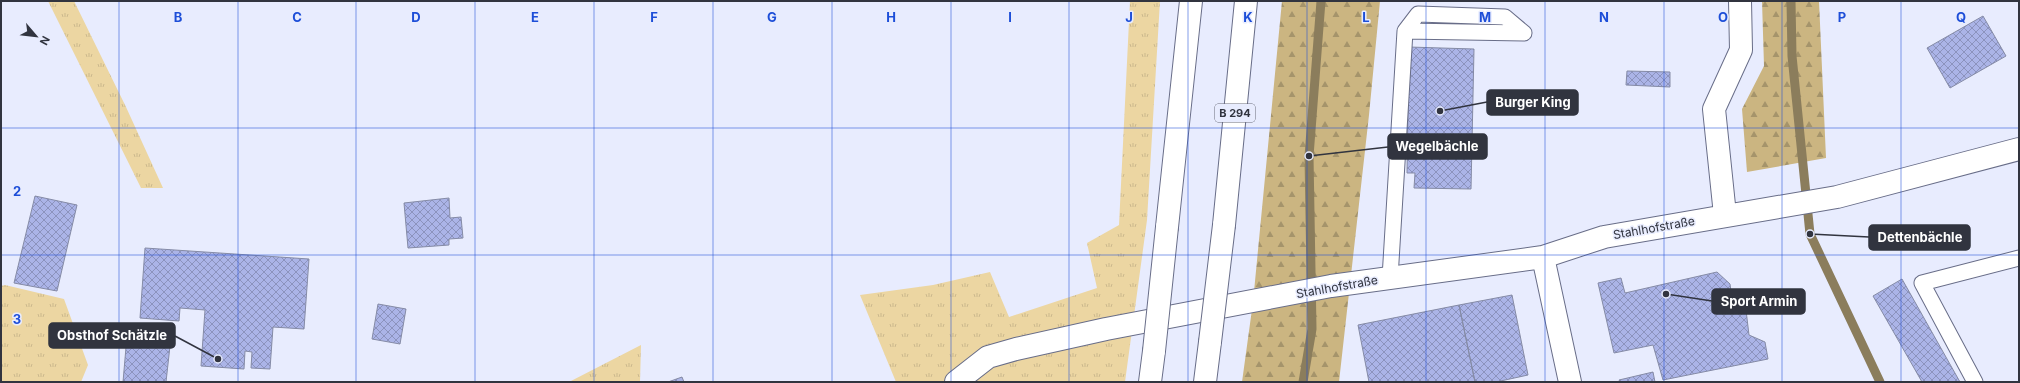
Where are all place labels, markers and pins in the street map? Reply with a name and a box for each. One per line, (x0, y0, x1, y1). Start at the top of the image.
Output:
callout: Burger King (1487, 90, 1578, 115)
callout: Wegelbächle (1388, 134, 1487, 159)
callout: Dettenbächle (1869, 225, 1970, 250)
callout: Sport Armin (1712, 289, 1805, 314)
callout: Obsthof Schätzle (49, 323, 175, 348)

